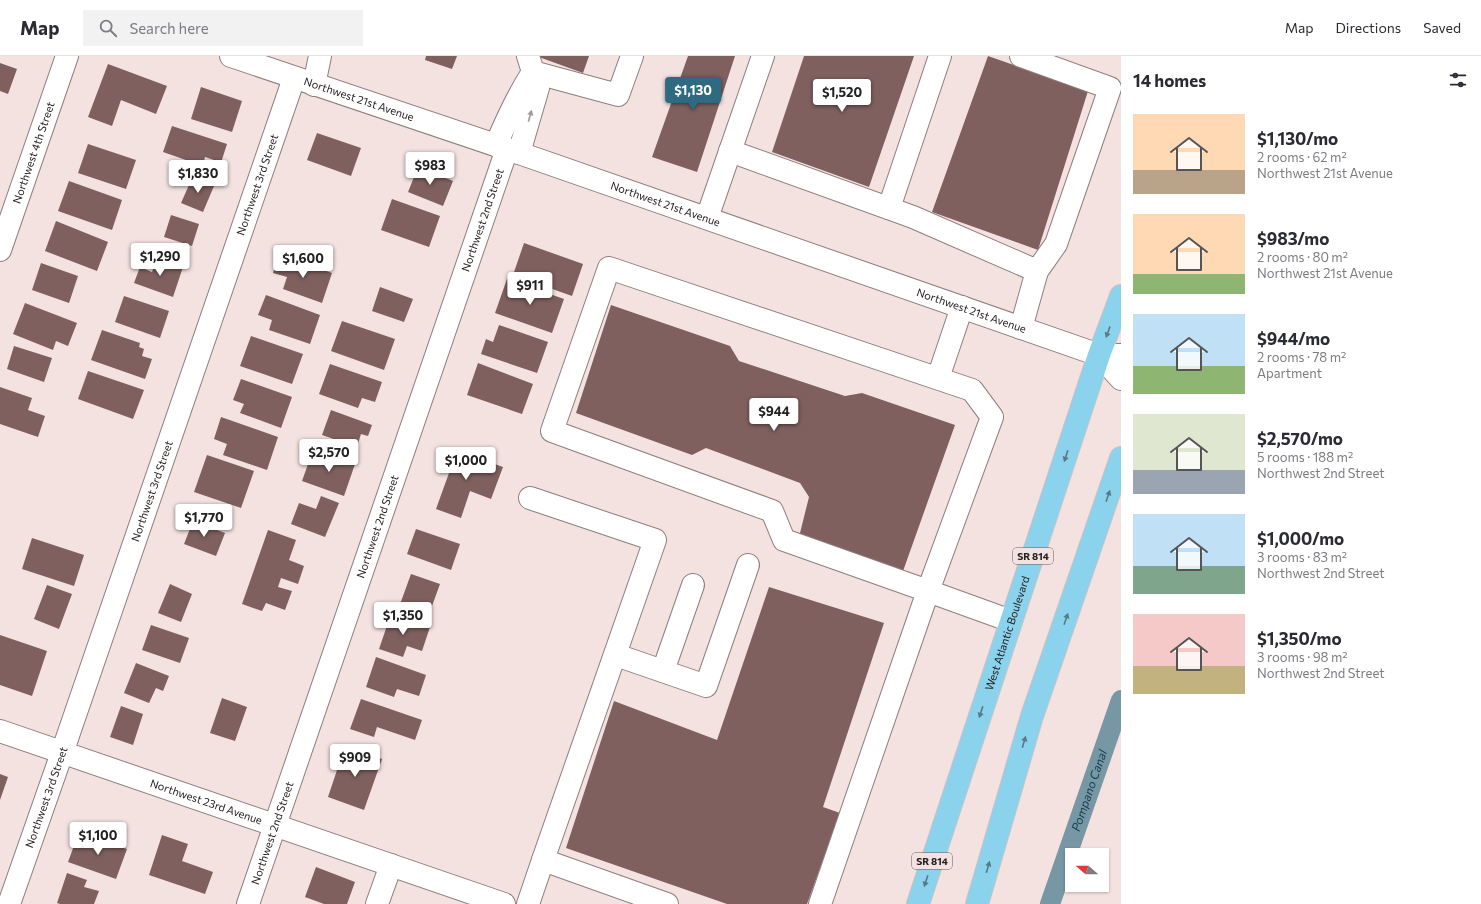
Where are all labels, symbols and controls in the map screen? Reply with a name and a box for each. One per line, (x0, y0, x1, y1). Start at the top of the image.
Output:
search box (83, 10, 363, 46)
text: Map (20, 16, 59, 39)
icon: search (97, 17, 119, 39)
text: Search here (129, 19, 209, 37)
text: Map (1285, 19, 1314, 36)
text: Directions (1336, 19, 1401, 36)
text: Saved (1423, 19, 1461, 36)
icon: filters (1447, 69, 1469, 91)
text: 14 homes (1133, 70, 1206, 91)
street label: Northwest 21st Avenue (302, 74, 416, 123)
pin: $1,130 (660, 77, 726, 111)
pin: $1,520 (809, 79, 875, 113)
text: $1,130 (674, 82, 712, 98)
text: $1,520 (822, 84, 862, 100)
street label: Northwest 4th Street (10, 99, 57, 205)
one-way arrow (527, 109, 533, 121)
text: $1,130/mo (1257, 128, 1338, 149)
icon: home (1165, 130, 1213, 178)
street label: Northwest 3rd Street (233, 132, 280, 237)
text: 2 rooms · 62 m² (1257, 149, 1347, 165)
pin: $983 (406, 152, 454, 186)
text: $983 (414, 157, 446, 173)
pin: $1,830 (165, 160, 231, 194)
text: $1,830 (178, 165, 218, 181)
text: Northwest 21st Avenue (1257, 165, 1393, 181)
street label: Northwest 2nd Street (458, 166, 506, 273)
street label: Northwest 21st Avenue (609, 178, 722, 229)
text: $983/mo (1257, 228, 1329, 249)
icon: home (1165, 230, 1213, 278)
pin: $1,290 (127, 243, 193, 277)
pin: $1,600 (270, 245, 336, 279)
text: $1,290 (140, 248, 180, 264)
text: 2 rooms · 80 m² (1257, 249, 1348, 265)
text: $1,600 (282, 250, 324, 266)
text: Northwest 21st Avenue (1257, 265, 1393, 281)
pin: $911 (506, 272, 554, 306)
text: $911 (516, 277, 544, 293)
street label: Northwest 21st Avenue (915, 285, 1028, 335)
one-way arrow (1104, 327, 1110, 339)
text: $944/mo (1257, 328, 1330, 349)
icon: home (1165, 330, 1213, 378)
text: 2 rooms · 78 m² (1257, 349, 1346, 365)
text: Apartment (1257, 365, 1322, 381)
pin: $944 (750, 398, 798, 432)
text: $944 (758, 403, 790, 419)
text: $2,570/mo (1257, 428, 1343, 449)
icon: home (1165, 430, 1213, 478)
street label: Northwest 3rd Street (128, 438, 175, 543)
pin: $2,570 (296, 439, 362, 473)
text: $2,570 (308, 444, 350, 460)
pin: $1,000 (433, 447, 499, 481)
text: 5 rooms · 188 m² (1257, 449, 1353, 465)
one-way arrow (1063, 450, 1069, 462)
text: $1,000 (445, 452, 487, 468)
text: Northwest 2nd Street (1257, 465, 1385, 481)
street label: Northwest 2nd Street (353, 473, 401, 580)
one-way arrow (1105, 489, 1111, 501)
pin: $1,770 (171, 504, 237, 538)
text: $1,770 (184, 509, 224, 525)
text: $1,000/mo (1257, 528, 1344, 549)
icon: home (1165, 530, 1213, 578)
road number: SR 814 (1013, 548, 1053, 564)
text: 3 rooms · 83 m² (1257, 549, 1347, 565)
text: Northwest 2nd Street (1257, 565, 1385, 581)
street label: West Atlantic Boulevard (982, 574, 1032, 692)
pin: $1,350 (370, 602, 436, 636)
text: $1,350 (383, 607, 423, 623)
one-way arrow (1063, 612, 1069, 624)
text: $1,350/mo (1257, 628, 1342, 649)
icon: home (1165, 630, 1213, 678)
text: 3 rooms · 98 m² (1257, 649, 1348, 665)
text: Northwest 2nd Street (1257, 665, 1385, 681)
one-way arrow (978, 706, 984, 718)
one-way arrow (1021, 736, 1027, 748)
pin: $909 (331, 744, 379, 778)
street label: Northwest 3rd Street (22, 745, 70, 849)
water label: Pompano Canal (1068, 747, 1109, 833)
text: $909 (339, 749, 371, 765)
street label: Northwest 23rd Avenue (149, 776, 264, 827)
street label: Northwest 2nd Street (248, 779, 296, 886)
pin: $1,100 (65, 822, 131, 856)
text: $1,100 (79, 827, 117, 843)
north arrow (1065, 848, 1109, 892)
map controls (1065, 848, 1109, 892)
road number: SR 814 (912, 853, 952, 869)
one-way arrow (985, 860, 991, 872)
one-way arrow (923, 875, 929, 887)

